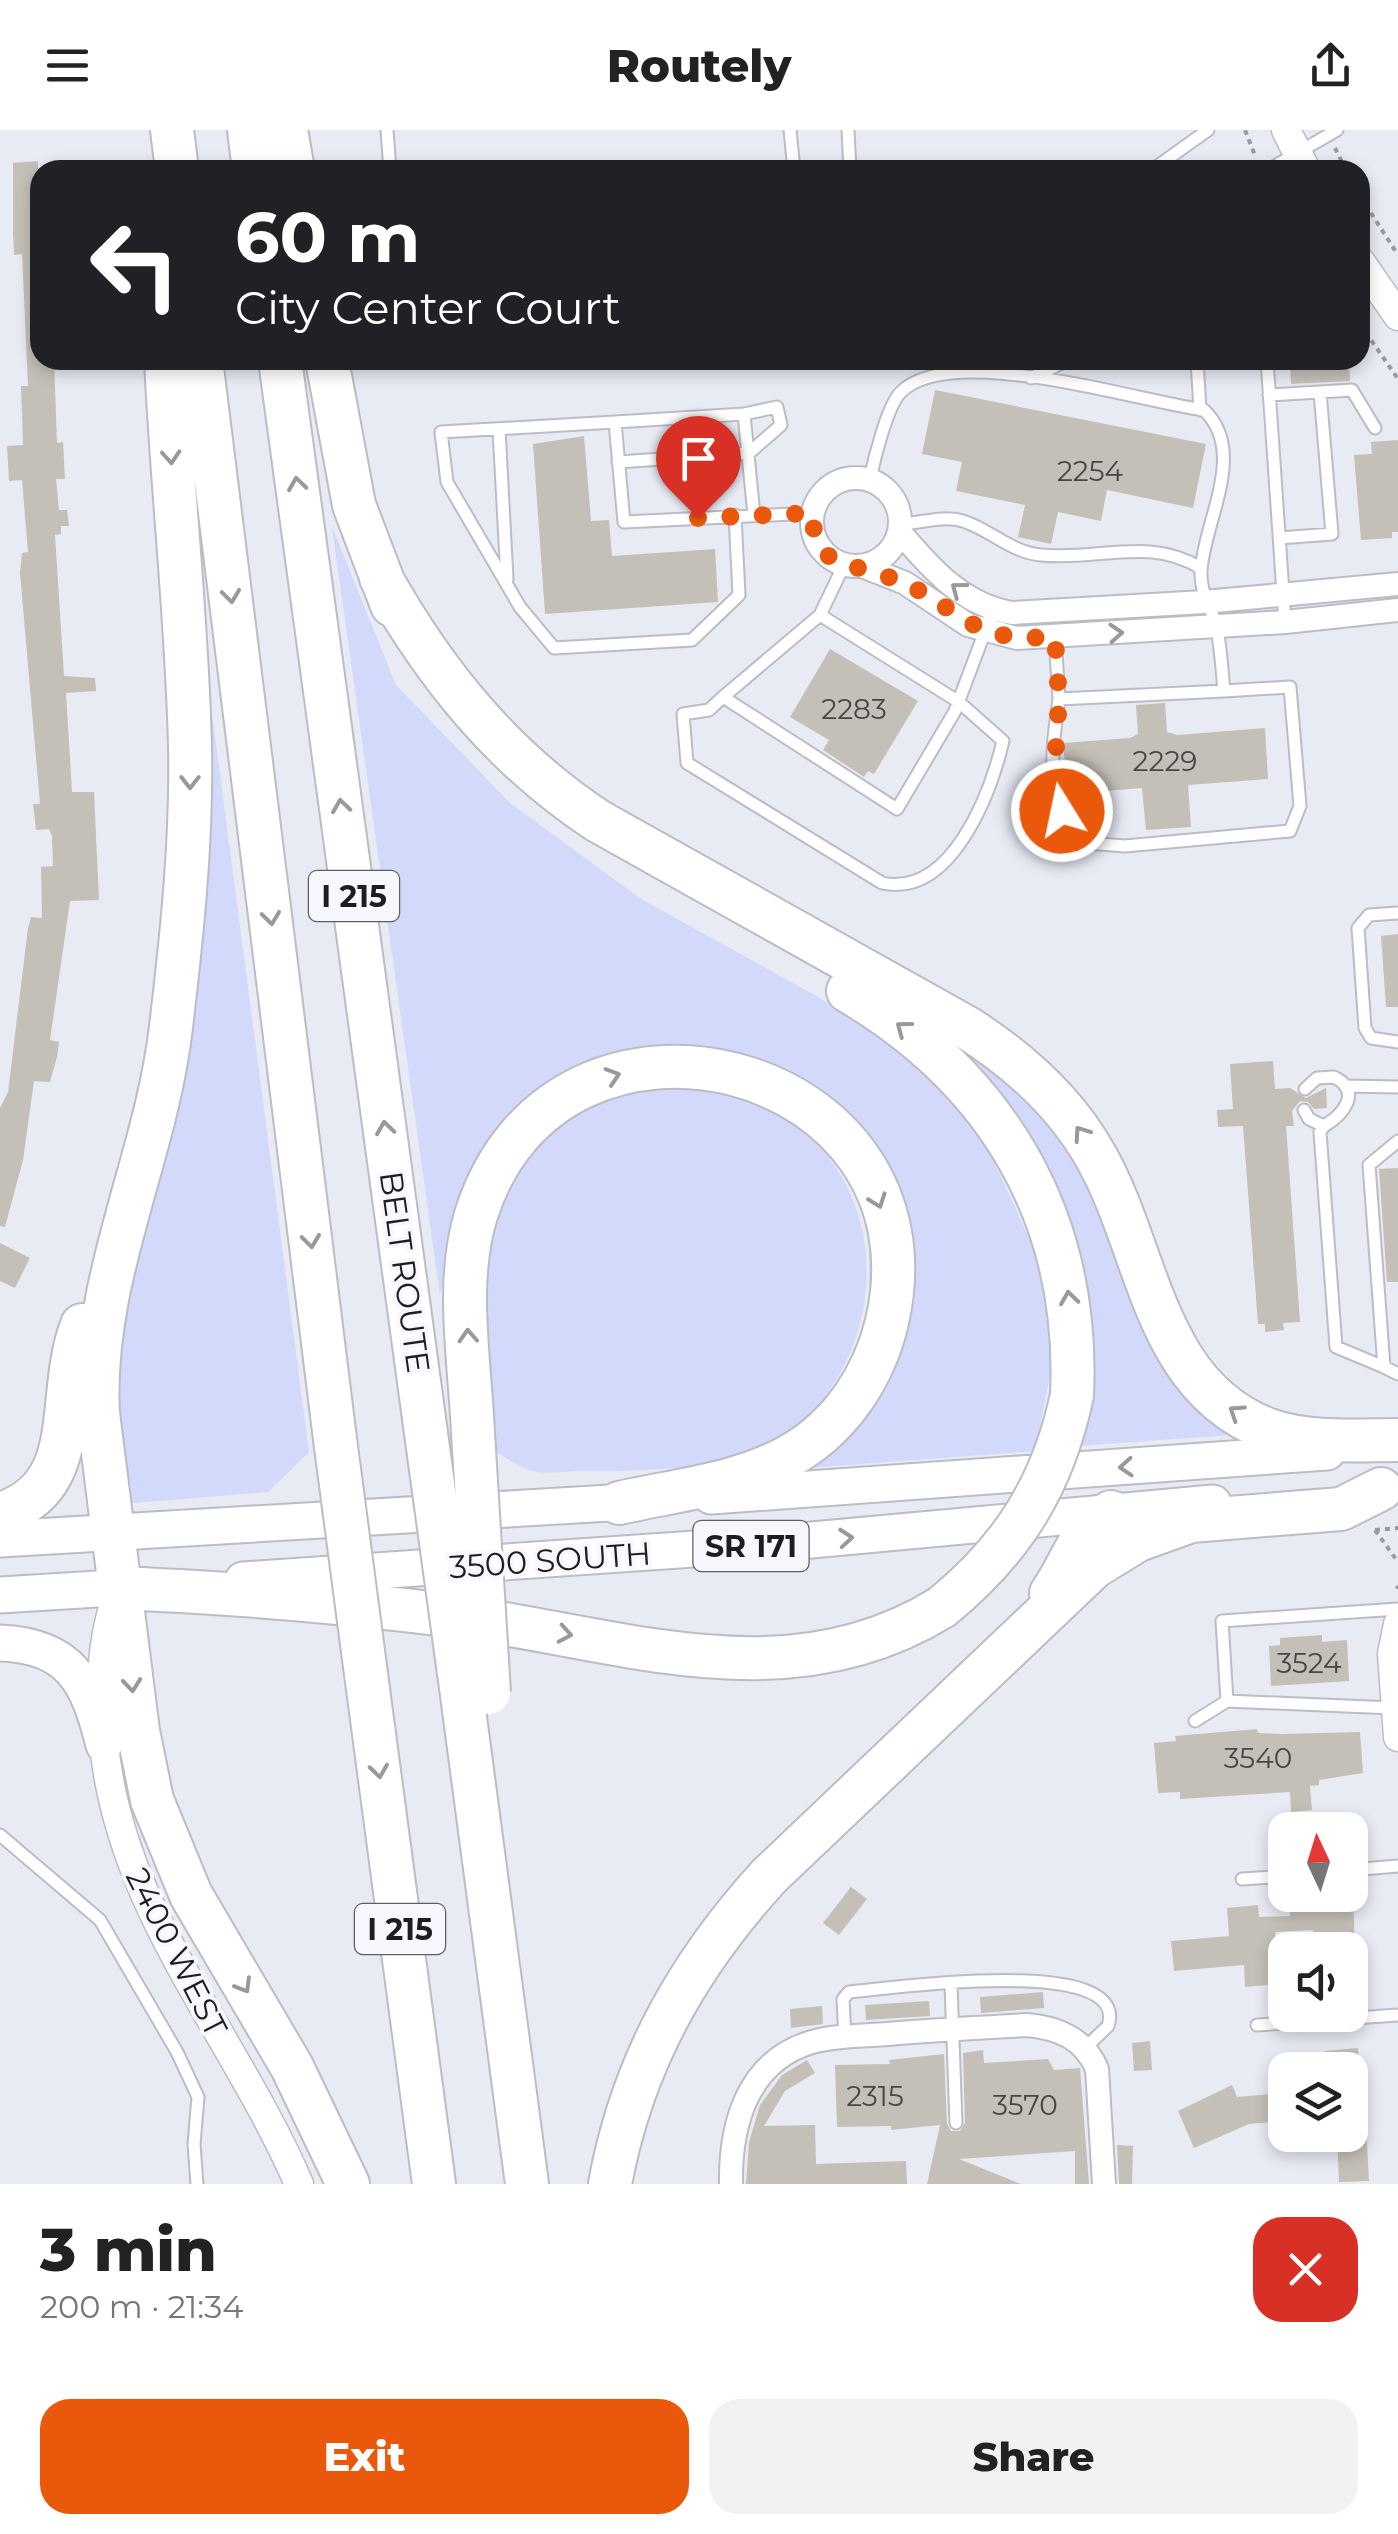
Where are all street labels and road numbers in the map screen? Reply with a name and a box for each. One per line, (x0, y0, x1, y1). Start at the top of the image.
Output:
road number: I 215 (309, 871, 399, 921)
street label: BELT ROUTE (372, 1169, 438, 1375)
road number: SR 171 (694, 1521, 808, 1571)
street label: 3500 SOUTH (448, 1533, 652, 1587)
street label: 2400 WEST (118, 1861, 236, 2043)
road number: I 215 (355, 1904, 445, 1954)

